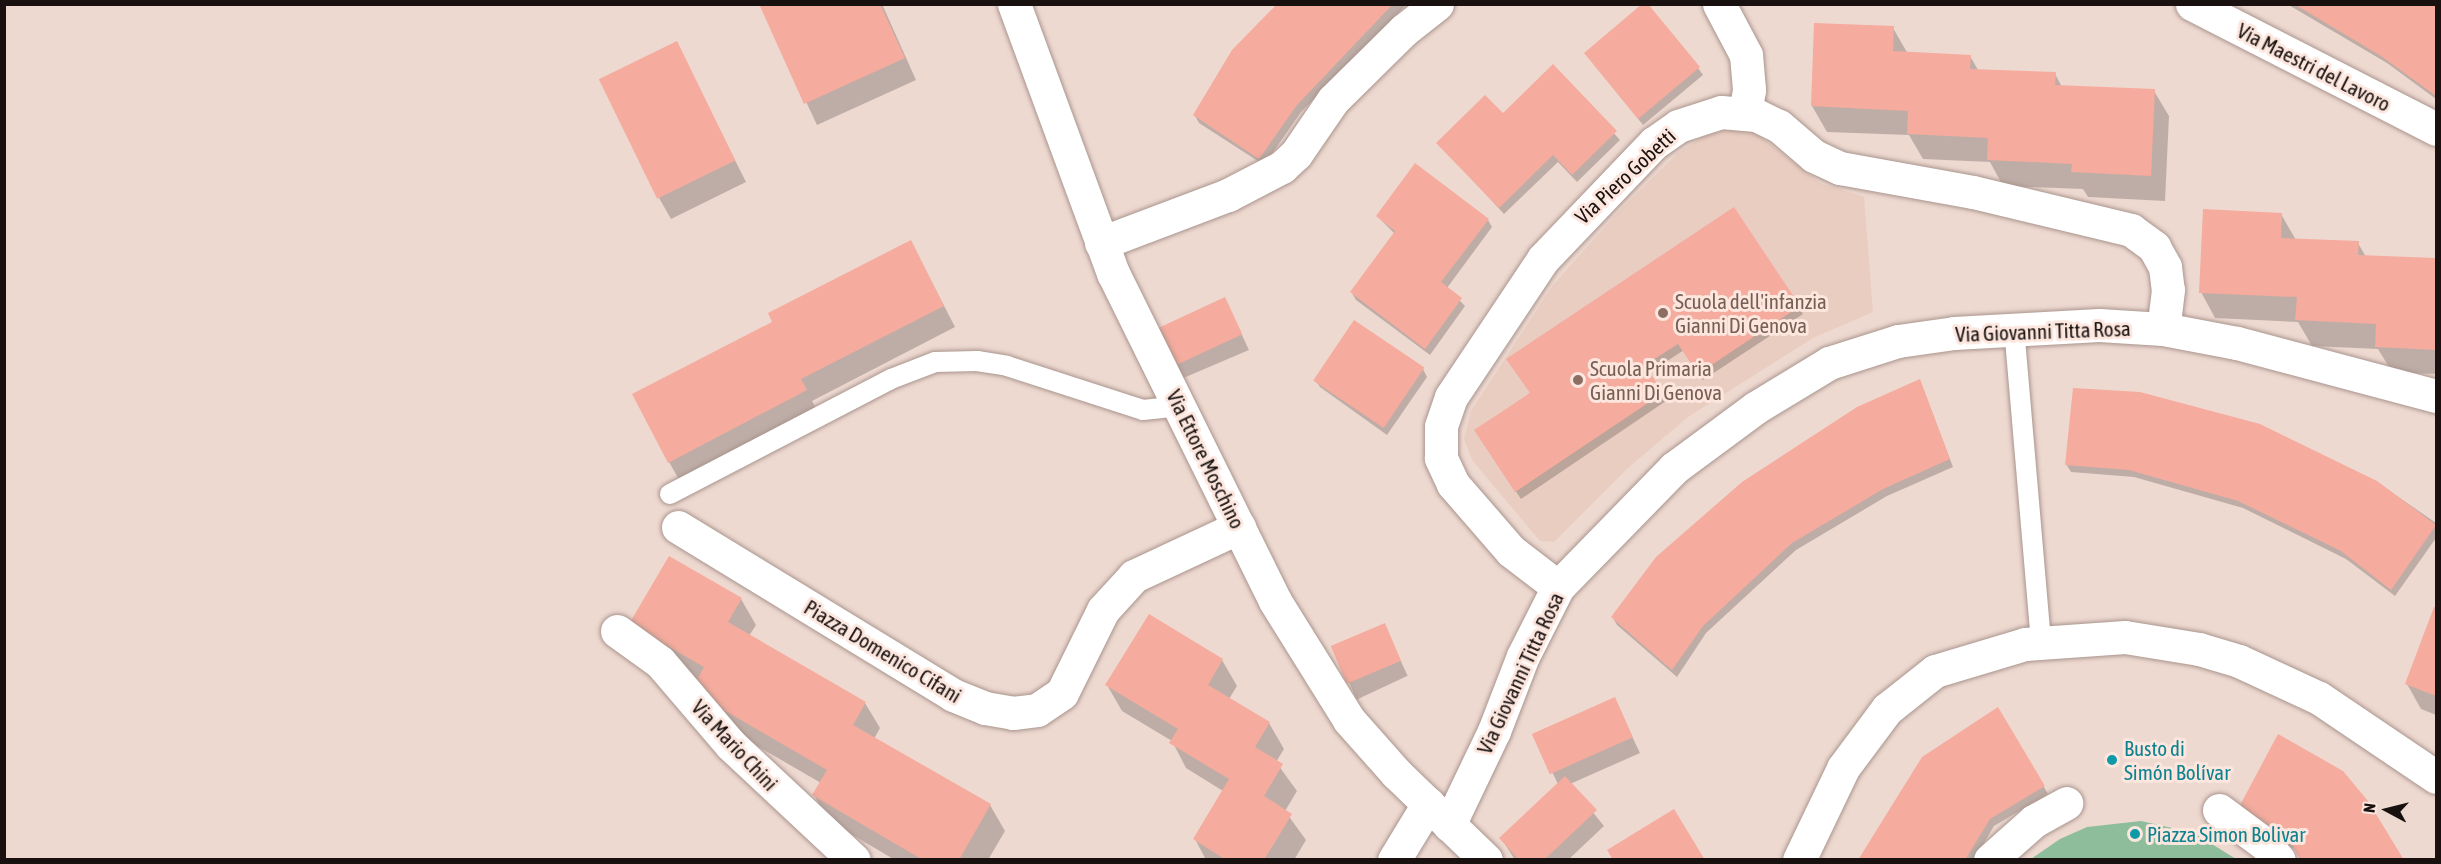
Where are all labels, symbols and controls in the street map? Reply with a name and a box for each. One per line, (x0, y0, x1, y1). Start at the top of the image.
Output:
street label: Via Maestri del Lavoro (2233, 17, 2395, 117)
street label: Via Piero Gobetti (1569, 123, 1681, 229)
place label: Scuola dell'infanzia Gianni Di Genova (1675, 288, 1827, 338)
marker: Scuola dell'infanzia Gianni Di Genova (1656, 306, 1670, 320)
street label: Via Giovanni Titta Rosa (1955, 315, 2131, 347)
place label: Scuola Primaria Gianni Di Genova (1590, 355, 1722, 405)
marker: Scuola Primaria Gianni Di Genova (1571, 373, 1585, 387)
street label: Via Ettore Moschino (1162, 385, 1250, 533)
street label: Via Giovanni Titta Rosa (1471, 588, 1569, 758)
street label: Piazza Domenico Cifani (800, 594, 966, 708)
street label: Via Mario Chini (687, 694, 783, 796)
place label: Busto di Simón Bolívar (2124, 735, 2230, 785)
marker: Busto di Simón Bolívar (2105, 753, 2119, 767)
north arrow (2357, 780, 2417, 840)
text: N (2360, 802, 2379, 814)
place label: Piazza Simon Bolivar (2147, 821, 2306, 847)
marker: Piazza Simon Bolivar (2128, 827, 2142, 841)

